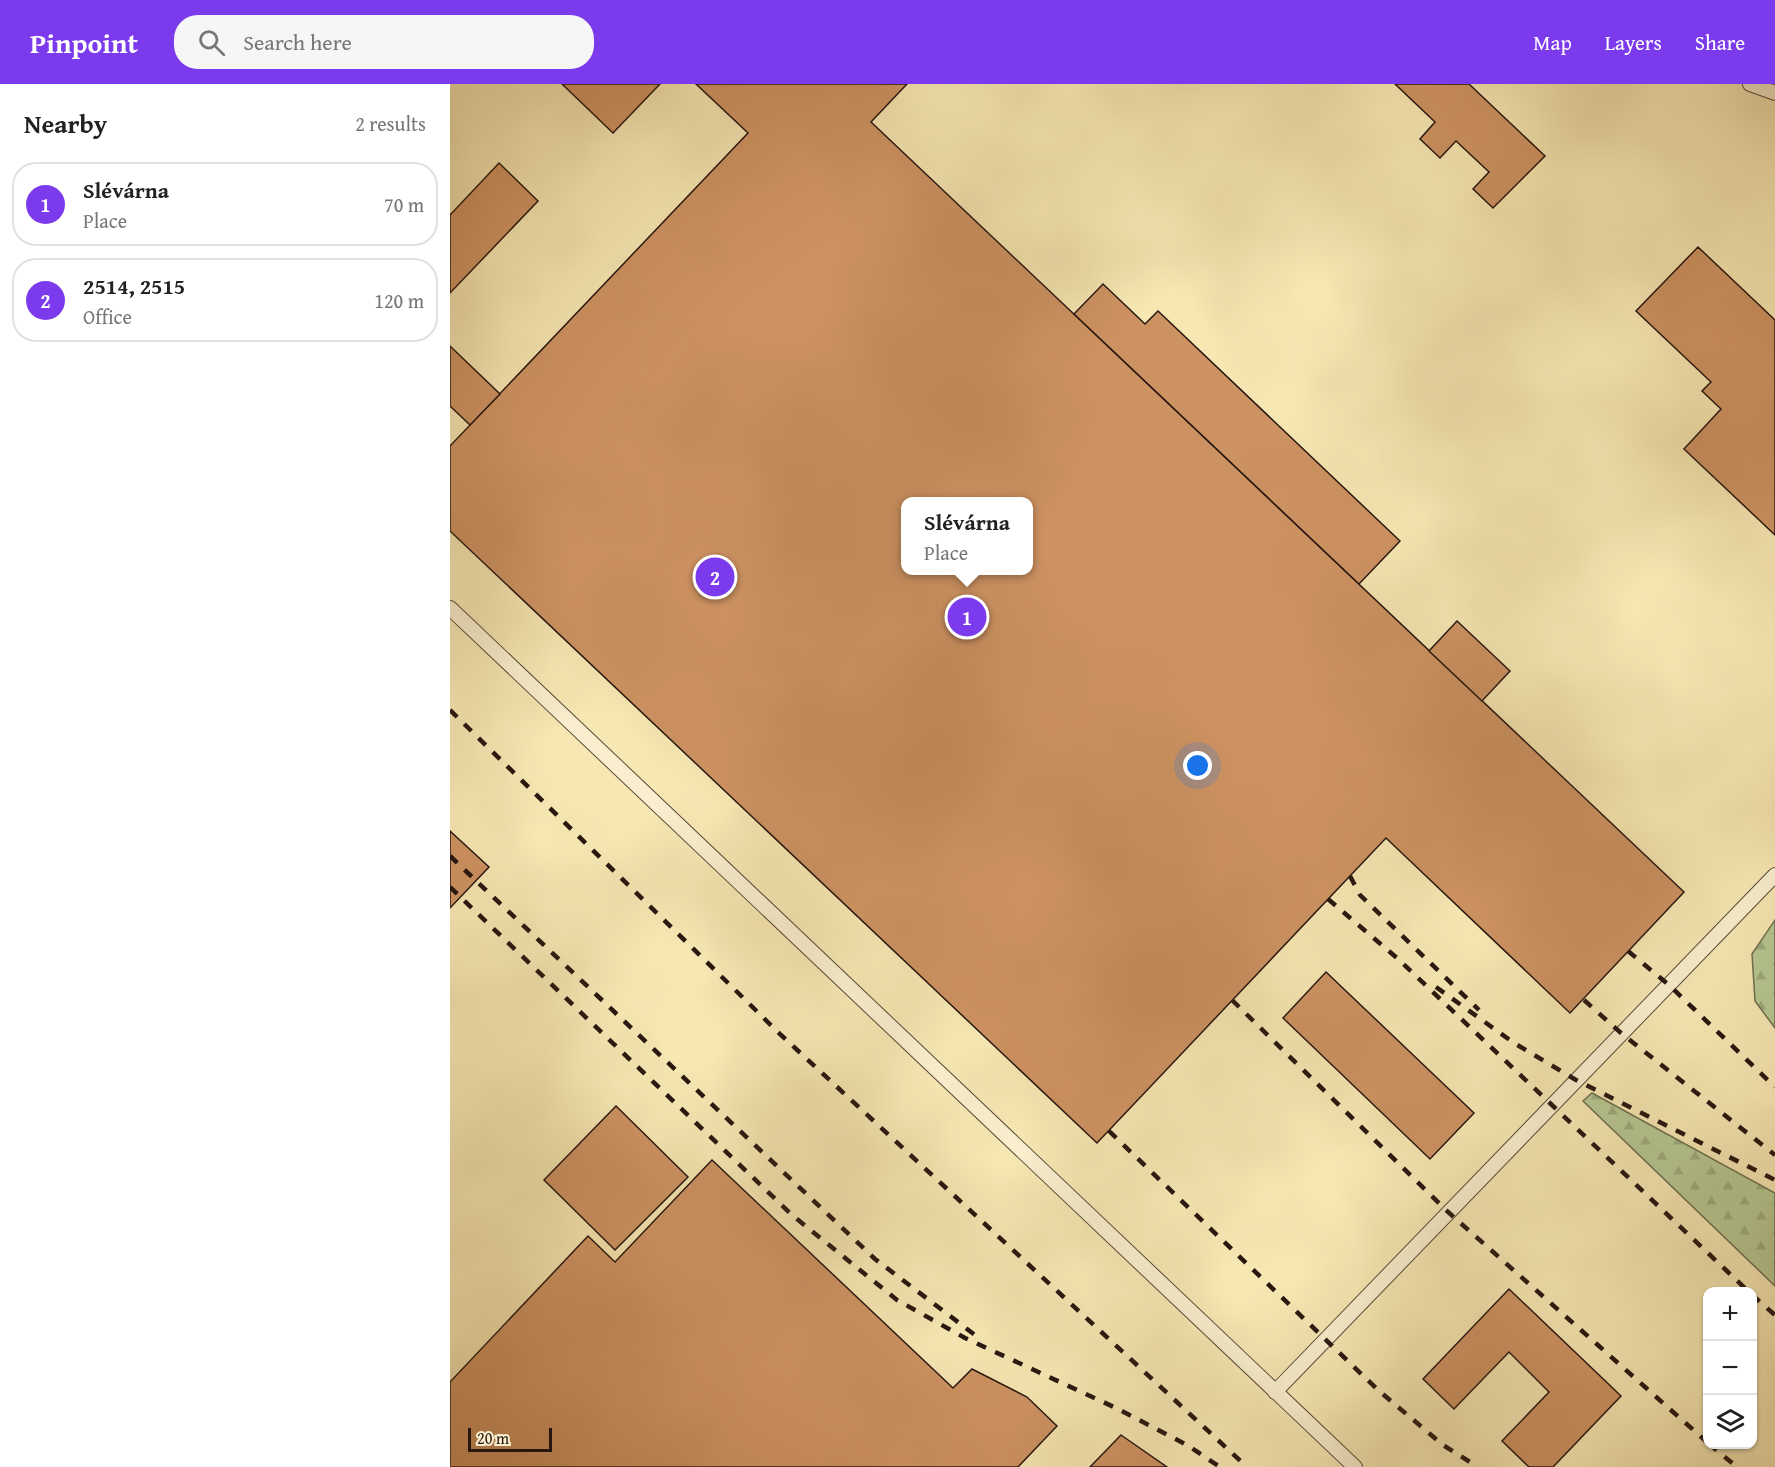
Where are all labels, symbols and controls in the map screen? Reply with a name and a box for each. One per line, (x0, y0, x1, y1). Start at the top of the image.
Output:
search box (174, 15, 594, 69)
text: Pinpoint (30, 22, 138, 63)
icon: search (195, 26, 228, 59)
text: Search here (243, 26, 352, 58)
text: Map (1533, 27, 1572, 58)
text: Layers (1605, 27, 1662, 58)
text: Share (1695, 27, 1745, 58)
text: Nearby (24, 104, 107, 143)
text: 2 results (355, 109, 426, 138)
text: Slévárna (83, 174, 169, 206)
text: 1 (40, 190, 51, 219)
text: 70 m (384, 190, 424, 219)
text: Place (83, 206, 127, 235)
text: 2514, 2515 (83, 270, 185, 302)
text: 2 (40, 286, 51, 315)
text: 120 m (374, 286, 424, 315)
text: Office (83, 302, 132, 331)
popup (901, 497, 1033, 575)
text: Slévárna (924, 506, 1010, 538)
text: Place (924, 538, 968, 567)
pin: 2 (696, 554, 734, 600)
pin: 1 (948, 594, 986, 640)
your location (1183, 751, 1212, 780)
map controls (1703, 1287, 1757, 1449)
button: + (1703, 1287, 1757, 1341)
button: − (1703, 1341, 1757, 1395)
button: layers (1703, 1395, 1757, 1449)
scale bar (468, 1425, 552, 1452)
text: 20 m (477, 1426, 509, 1450)

